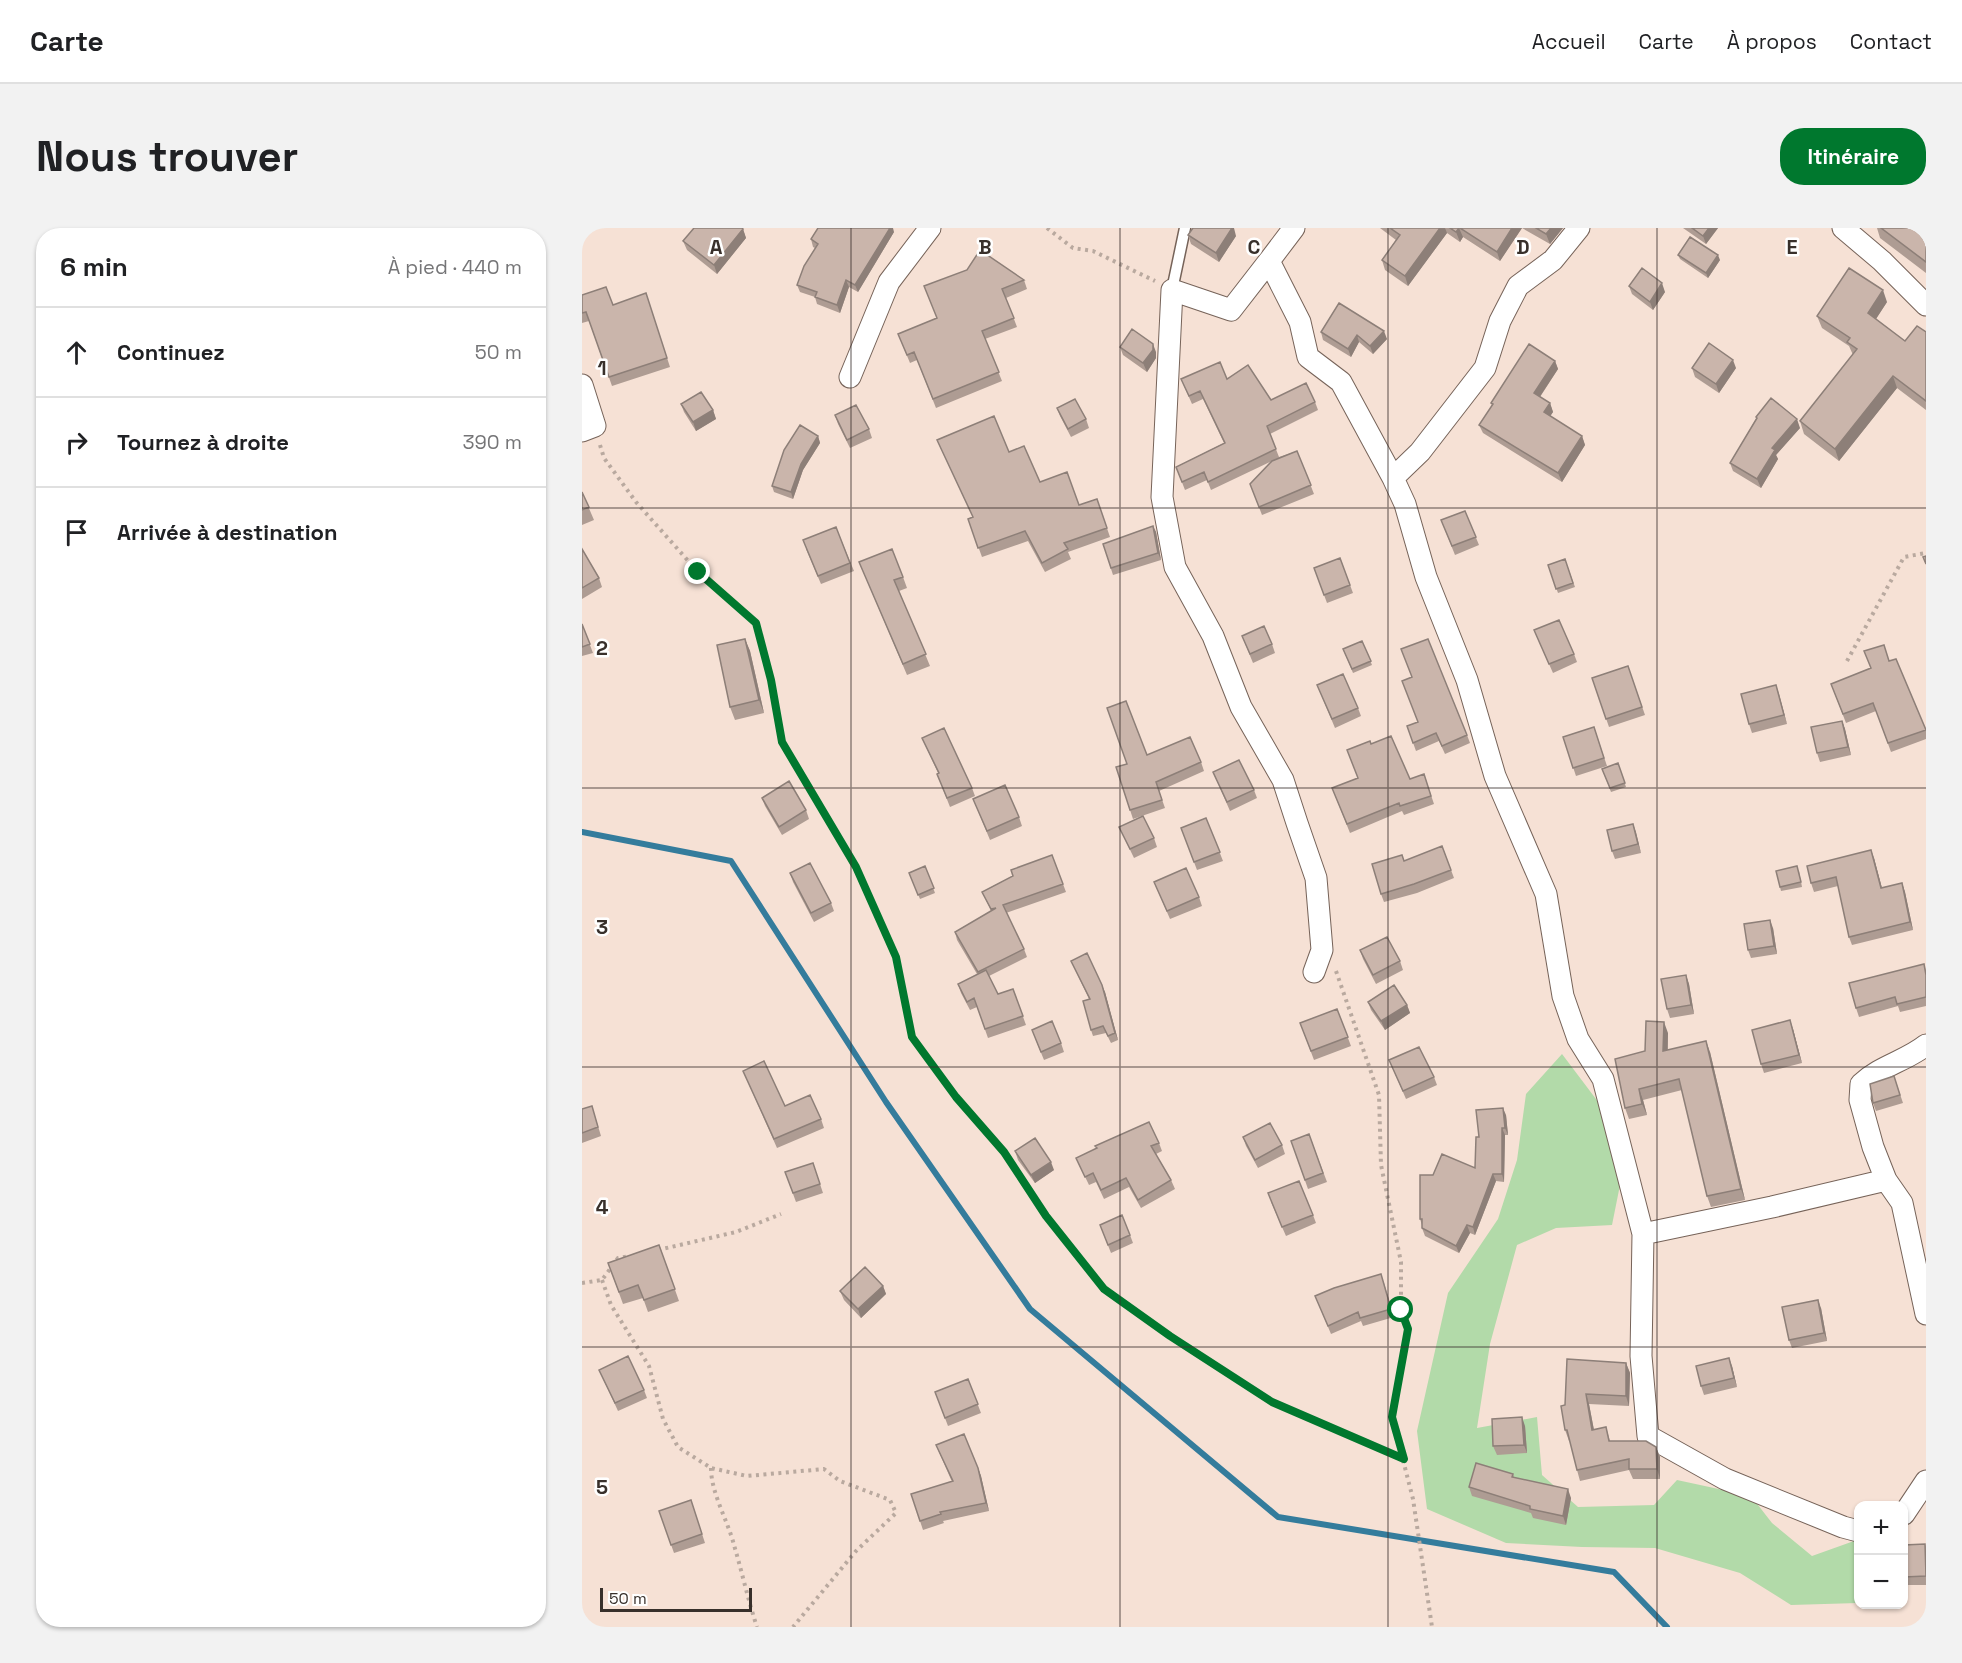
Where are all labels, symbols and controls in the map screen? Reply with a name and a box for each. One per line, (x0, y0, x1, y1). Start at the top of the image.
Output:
text: Carte (30, 23, 104, 59)
text: Accueil (1532, 28, 1606, 55)
text: Carte (1639, 28, 1694, 55)
text: À propos (1727, 28, 1817, 55)
text: Contact (1850, 28, 1932, 55)
button: Itinéraire (1780, 128, 1926, 185)
text: Nous trouver (36, 130, 298, 183)
text: A (710, 234, 723, 260)
text: B (978, 234, 992, 260)
text: C (1248, 234, 1261, 260)
text: D (1516, 234, 1530, 260)
text: E (1786, 234, 1798, 260)
text: 6 min (60, 250, 128, 284)
text: À pied · 440 m (388, 254, 522, 280)
icon: ahead (60, 336, 93, 369)
text: Continuez (117, 338, 225, 366)
text: 50 m (475, 339, 522, 365)
text: 1 (597, 355, 607, 381)
icon: right (60, 426, 93, 459)
text: Tournez à droite (117, 428, 289, 456)
text: 390 m (463, 429, 522, 455)
icon: arrive (60, 516, 93, 549)
text: Arrivée à destination (117, 518, 338, 546)
route end (684, 558, 710, 584)
text: 2 (596, 635, 608, 661)
text: 3 (596, 914, 608, 940)
text: 4 (596, 1194, 609, 1220)
route start (1387, 1296, 1413, 1322)
text: 5 (596, 1474, 608, 1500)
map controls (1854, 1501, 1908, 1609)
button: + (1854, 1501, 1908, 1555)
button: − (1854, 1555, 1908, 1609)
scale bar (600, 1585, 752, 1612)
text: 50 m (609, 1588, 647, 1609)

